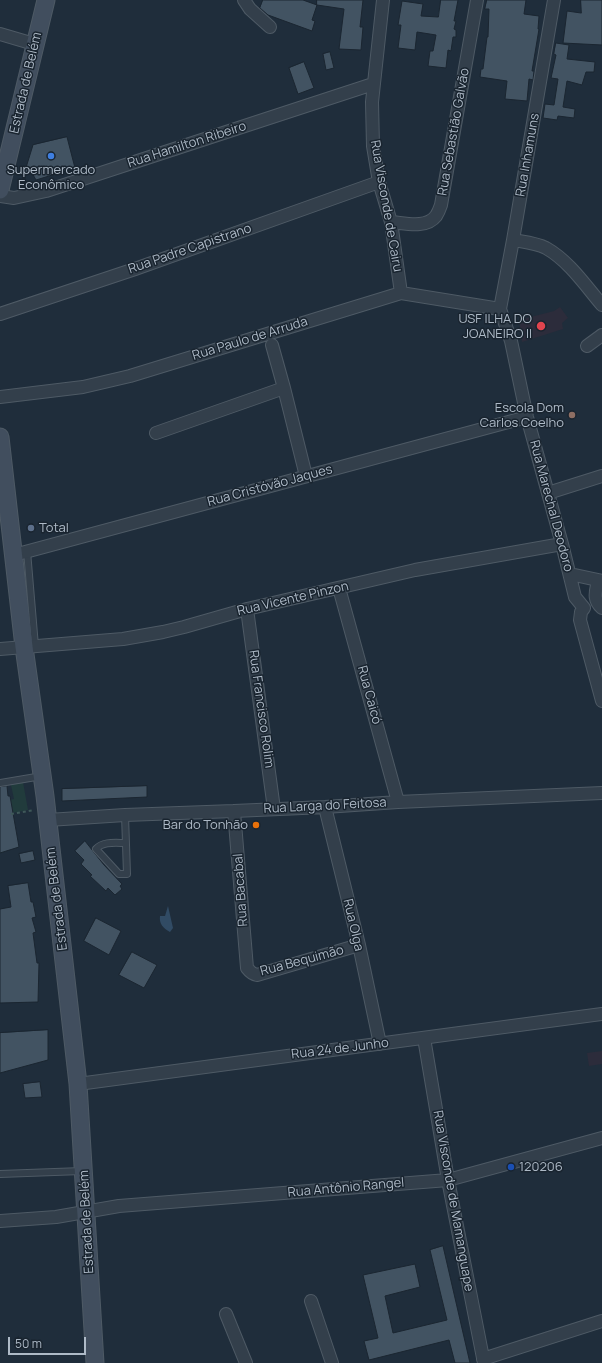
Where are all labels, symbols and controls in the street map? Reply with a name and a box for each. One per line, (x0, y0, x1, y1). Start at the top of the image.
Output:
street label: Estrada de Belém (7, 31, 45, 135)
street label: Rua Sebastião Galvão (435, 67, 473, 197)
street label: Rua Inhamuns (513, 112, 543, 198)
street label: Rua Hamilton Ribeiro (126, 118, 248, 172)
street label: Rua Visconde de Cairu (367, 139, 405, 273)
marker: Supermercado Econômico (46, 151, 56, 161)
place label: Supermercado Econômico (7, 162, 95, 193)
street label: Rua Padre Capistrano (126, 221, 254, 277)
place label: USF ILHA DO JOANEIRO II (459, 311, 532, 342)
street label: Rua Paulo de Arruda (190, 314, 310, 364)
marker: USF ILHA DO JOANEIRO II (535, 320, 547, 332)
place label: Escola Dom Carlos Coelho (480, 400, 564, 431)
marker: Escola Dom Carlos Coelho (567, 410, 577, 420)
street label: Rua Marechal Deodoro (526, 439, 576, 573)
street label: Rua Cristóvão Jaques (206, 462, 334, 510)
place label: Total (39, 520, 69, 536)
marker: Total (26, 523, 36, 533)
street label: Rua Vicente Pinzon (236, 579, 350, 619)
street label: Rua Francisco Rolim (245, 649, 277, 769)
street label: Rua Caicó (354, 664, 384, 726)
street label: Rua Larga do Feitosa (263, 795, 387, 817)
place label: Bar do Tonhão (163, 817, 248, 833)
marker: Bar do Tonhão (251, 820, 261, 830)
street label: Estrada de Belém (43, 847, 71, 951)
street label: Rua Bacabal (231, 853, 251, 927)
street label: Rua Olga (339, 897, 367, 953)
street label: Rua Bequimão (259, 942, 345, 980)
street label: Rua 24 de Junho (290, 1035, 390, 1063)
street label: Rua Visconde de Mamanguape (429, 1109, 477, 1293)
place label: 120206 (519, 1159, 563, 1175)
marker: 120206 (506, 1162, 516, 1172)
street label: Estrada de Belém (77, 1170, 97, 1274)
street label: Rua Antônio Rangel (287, 1175, 405, 1201)
scale bar (10, 1329, 88, 1355)
text: 50 m (15, 1335, 42, 1352)

